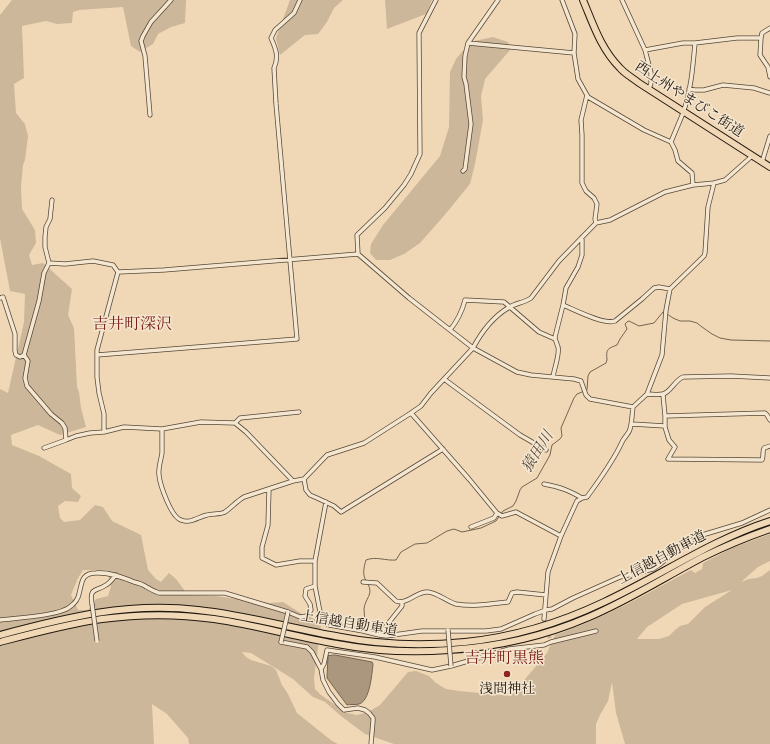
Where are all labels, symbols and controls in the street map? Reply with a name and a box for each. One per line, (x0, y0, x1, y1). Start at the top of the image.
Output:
street label: 西上州やまびこ街道 (632, 59, 746, 141)
district label: 吉井町深沢 (92, 315, 172, 335)
water label: 猿田川 (518, 428, 558, 476)
street label: 上信越自動車道 (615, 528, 709, 588)
street label: 上信越自動車道 (299, 608, 399, 640)
district label: 吉井町黒熊 (464, 649, 544, 669)
marker: 浅間神社 (502, 669, 512, 679)
place label: 浅間神社 (479, 681, 535, 697)

